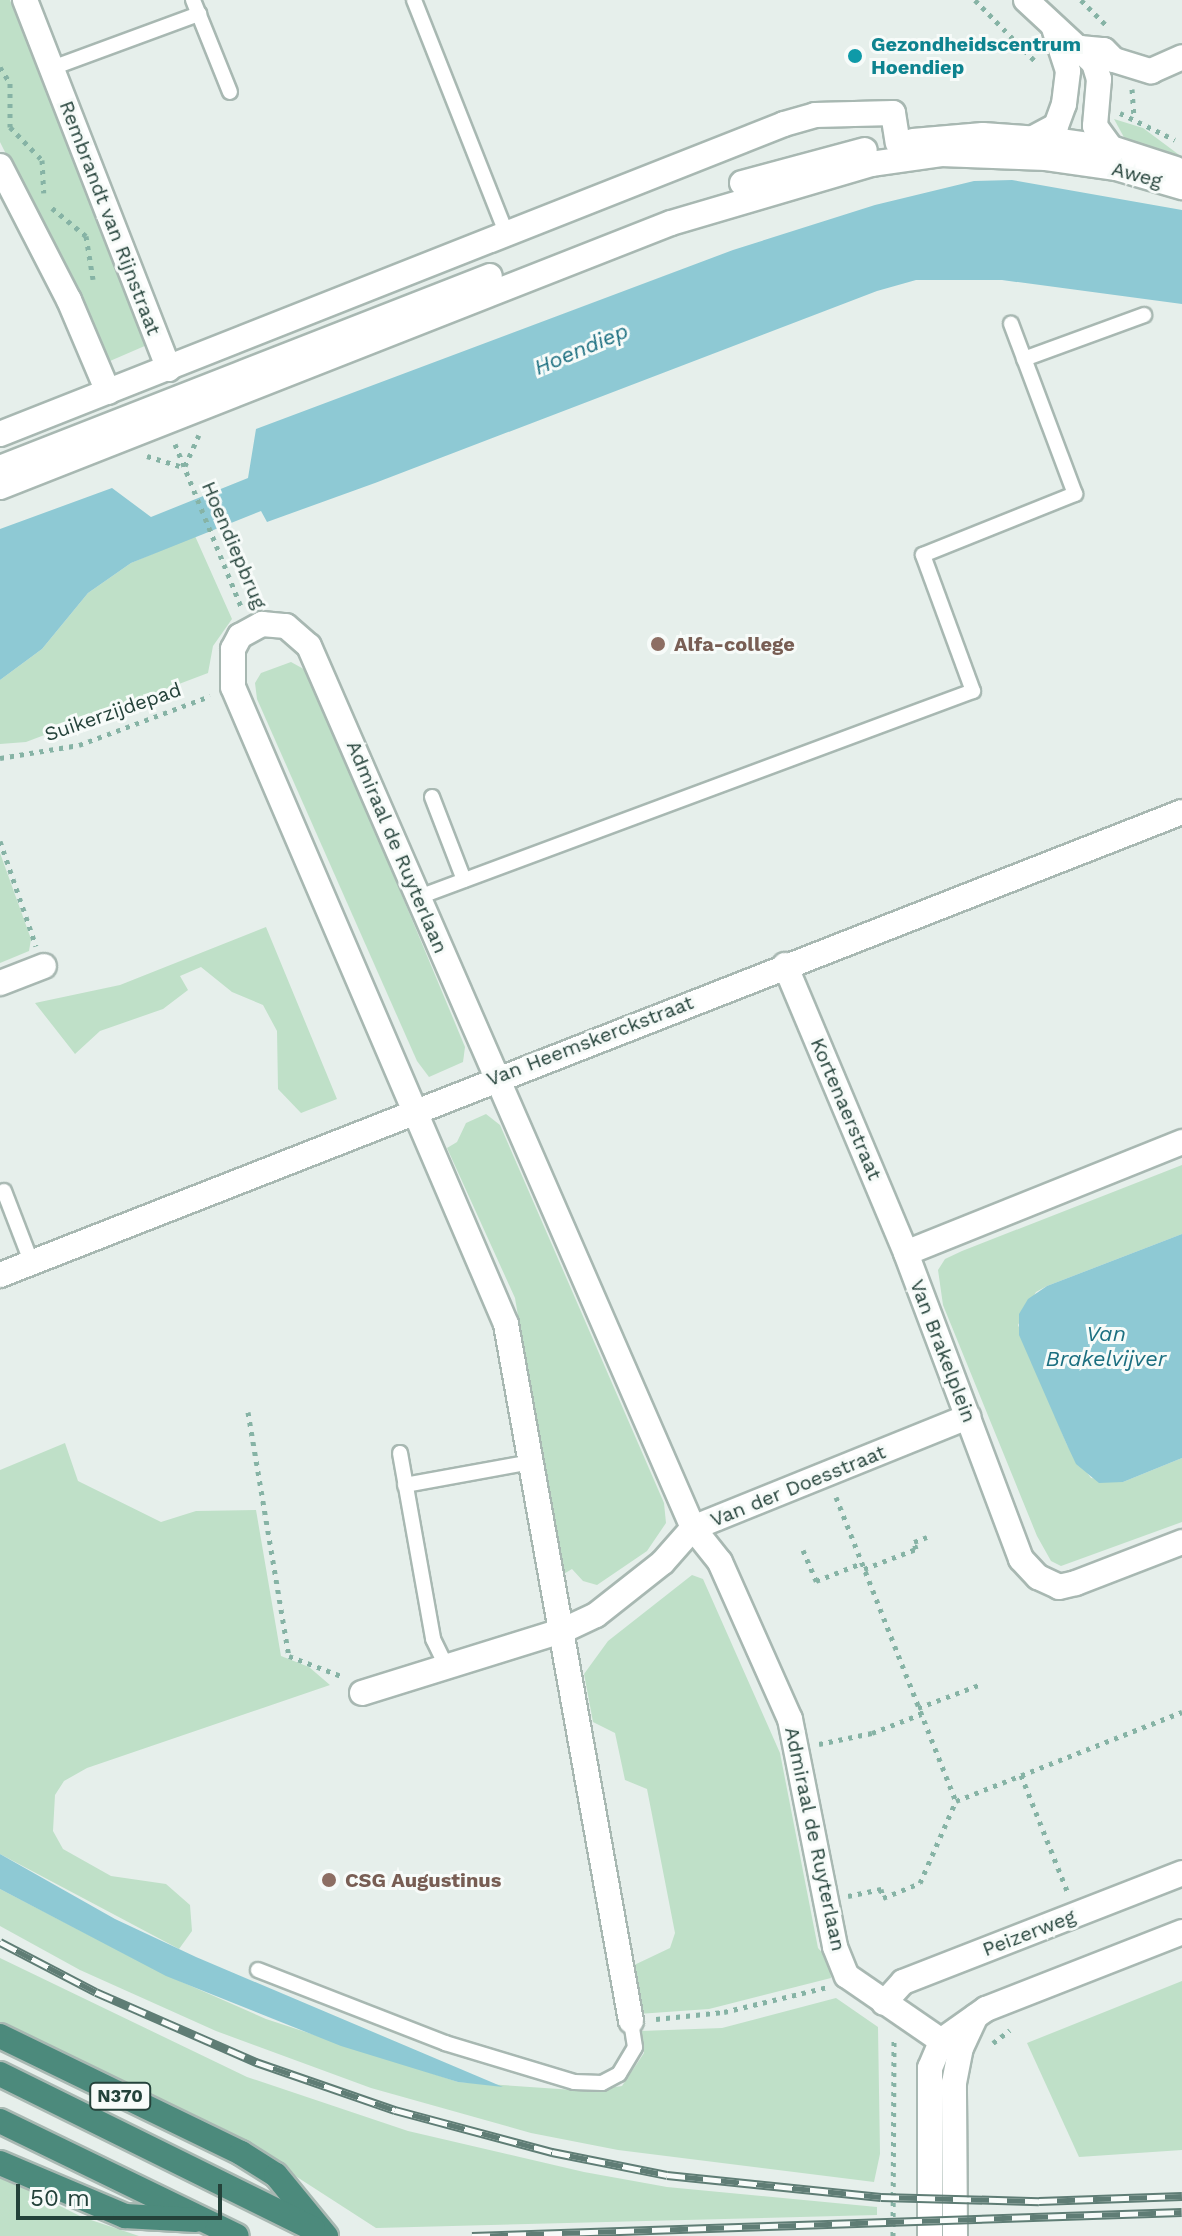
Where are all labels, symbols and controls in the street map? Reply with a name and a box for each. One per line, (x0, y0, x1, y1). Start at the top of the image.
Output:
place label: Gezondheidscentrum Hoendiep (871, 32, 1081, 79)
marker: Gezondheidscentrum Hoendiep (846, 47, 864, 65)
street label: Rembrandt van Rijnstraat (54, 97, 166, 339)
street label: Aweg (1109, 157, 1165, 193)
water label: Hoendiep (530, 317, 632, 381)
street label: Hoendiepbrug (196, 478, 272, 612)
place label: Alfa-college (674, 632, 795, 656)
marker: Alfa-college (649, 635, 667, 653)
street label: Suikerzijdepad (42, 677, 184, 747)
street label: Admiraal de Ruyterlaan (341, 737, 453, 957)
street label: Van Heemskerckstraat (483, 990, 697, 1092)
street label: Kortenaerstraat (805, 1034, 887, 1184)
street label: Van Brakelplein (905, 1276, 981, 1426)
water label: Van Brakelvijver (1046, 1320, 1166, 1372)
street label: Van der Doesstraat (707, 1440, 889, 1532)
street label: Admiraal de Ruyterlaan (779, 1724, 851, 1954)
place label: CSG Augustinus (345, 1868, 502, 1892)
marker: CSG Augustinus (320, 1871, 338, 1889)
street label: Peizerweg (979, 1904, 1079, 1962)
road number: N370 (88, 2082, 152, 2110)
scale bar (20, 2168, 226, 2218)
text: 50 m (30, 2184, 90, 2212)

